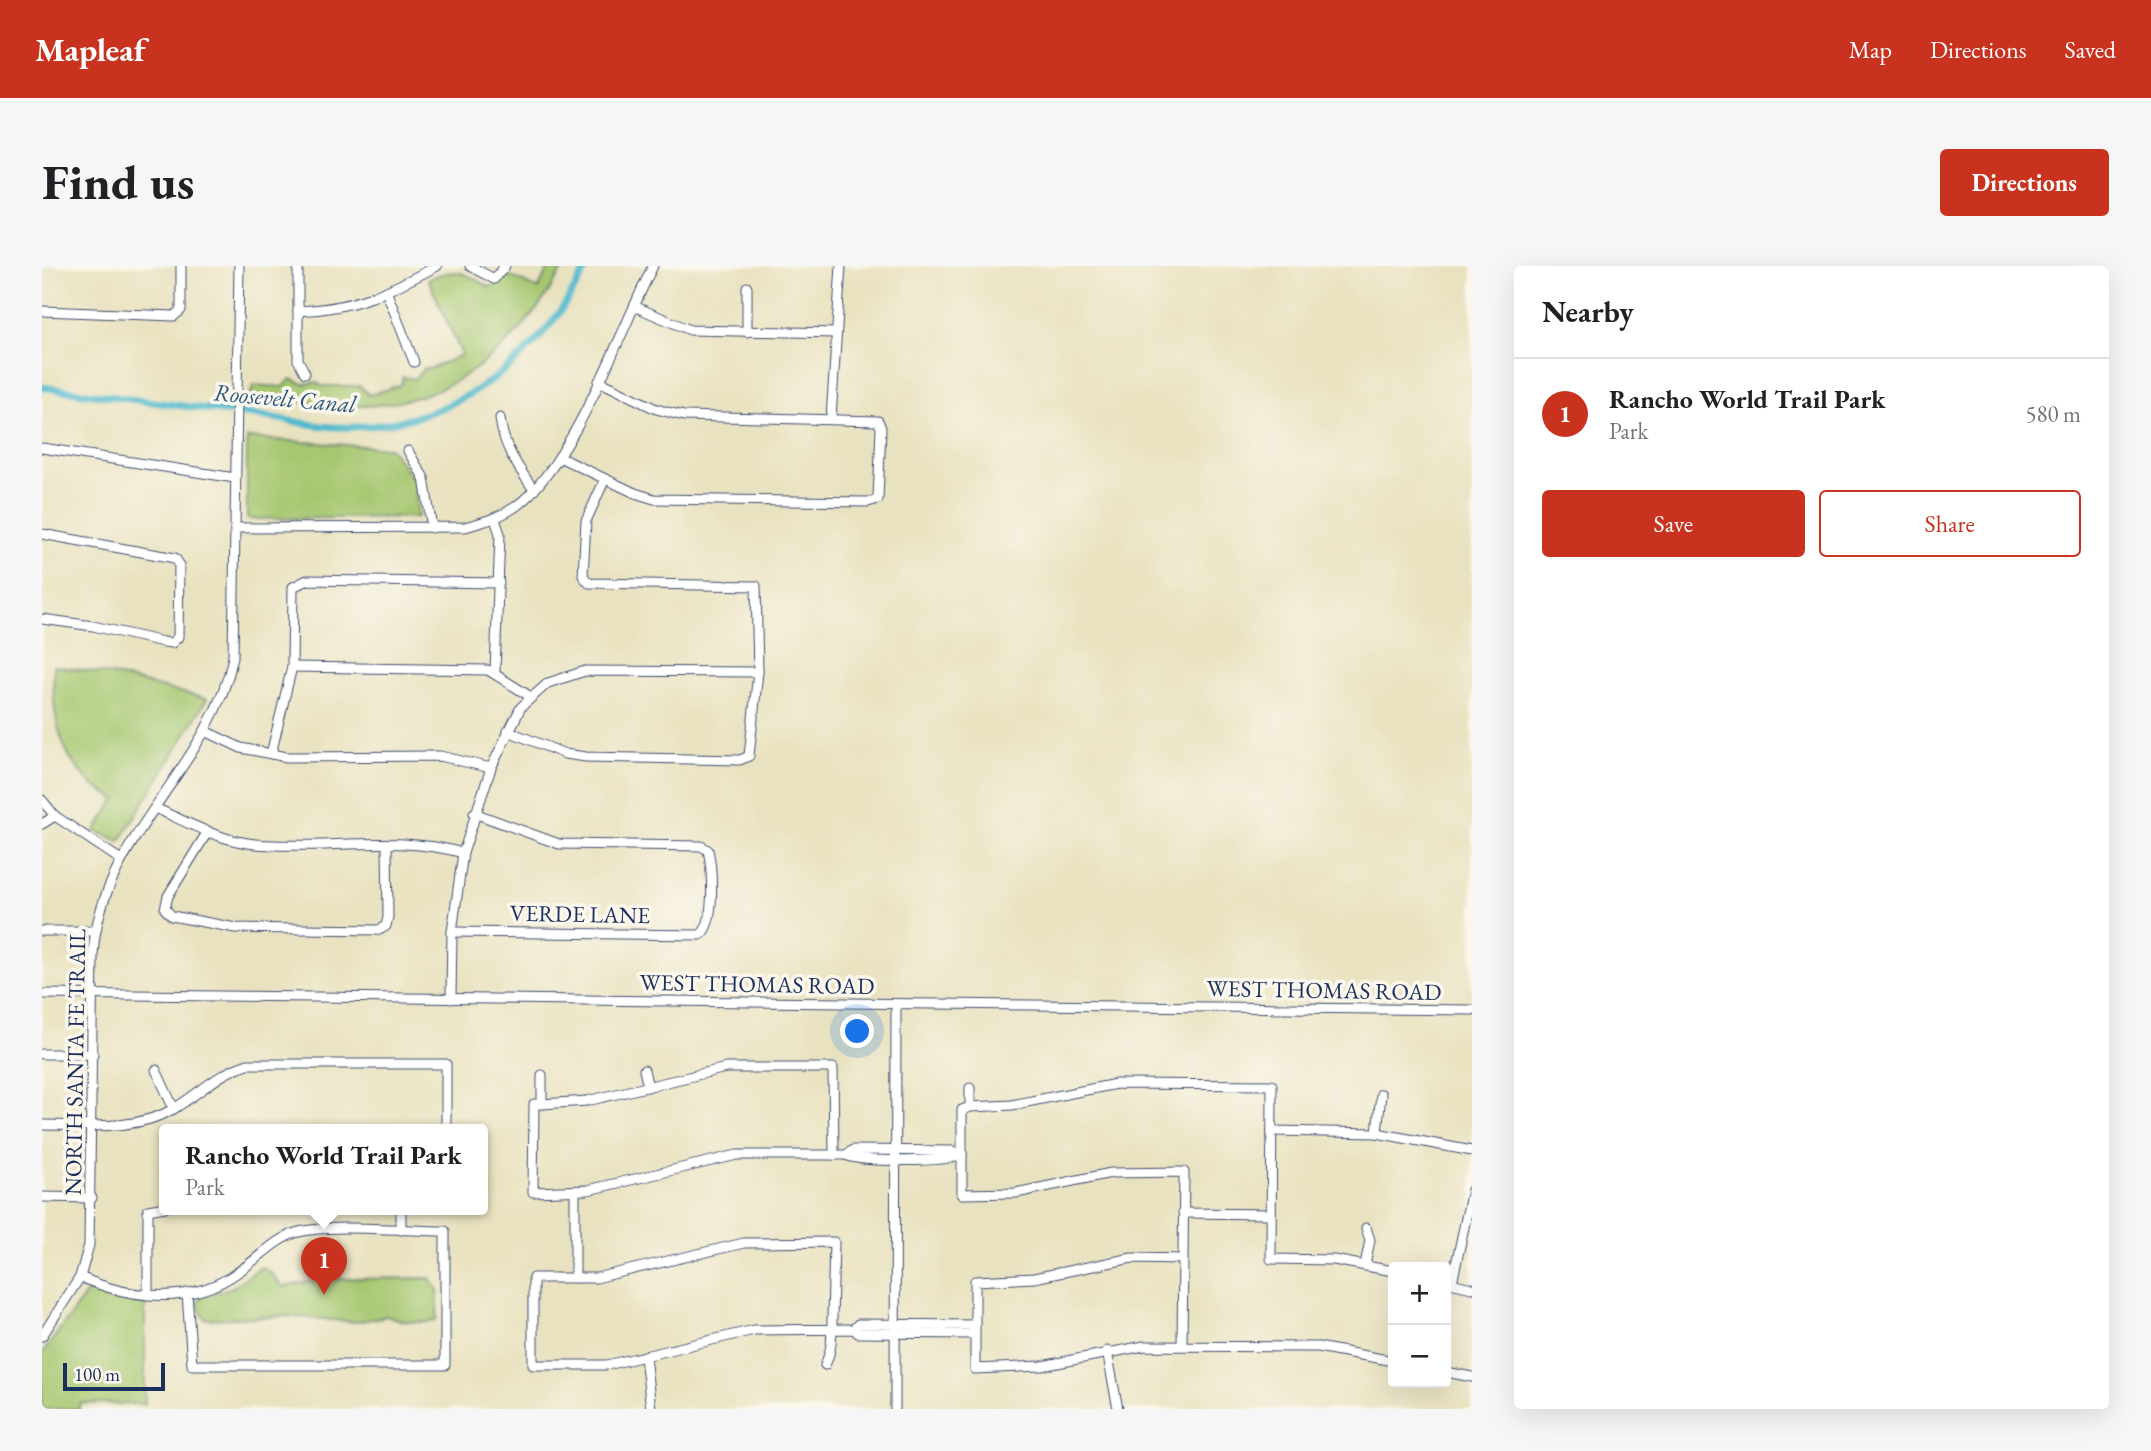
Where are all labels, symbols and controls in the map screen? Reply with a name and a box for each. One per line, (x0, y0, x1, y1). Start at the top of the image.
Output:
text: Mapleaf (35, 28, 146, 71)
text: Map (1849, 34, 1892, 65)
text: Directions (1930, 34, 2027, 65)
text: Saved (2065, 34, 2116, 65)
button: Directions (1940, 149, 2109, 216)
text: Find us (42, 150, 194, 214)
text: Nearby (1542, 292, 1634, 331)
water label: Roosevelt Canal (212, 376, 359, 420)
text: Rancho World Trail Park (1609, 382, 1885, 416)
text: 1 (1559, 399, 1571, 429)
text: 580 m (2025, 399, 2081, 429)
text: Park (1609, 416, 1648, 446)
button: Save (1542, 490, 1805, 557)
button: Share (1819, 490, 2081, 557)
street label: VERDE LANE (510, 898, 650, 930)
street label: NORTH SANTA FE TRAIL (58, 928, 92, 1196)
street label: WEST THOMAS ROAD (639, 967, 875, 1001)
street label: WEST THOMAS ROAD (1206, 973, 1442, 1007)
your location (840, 1014, 874, 1048)
popup (159, 1124, 488, 1215)
text: Rancho World Trail Park (185, 1138, 462, 1172)
text: Park (185, 1172, 225, 1202)
pin: 1 (301, 1237, 347, 1295)
map controls (1388, 1262, 1451, 1388)
button: + (1388, 1262, 1451, 1325)
button: − (1388, 1325, 1451, 1388)
scale bar (63, 1360, 164, 1392)
text: 100 m (74, 1362, 120, 1387)

